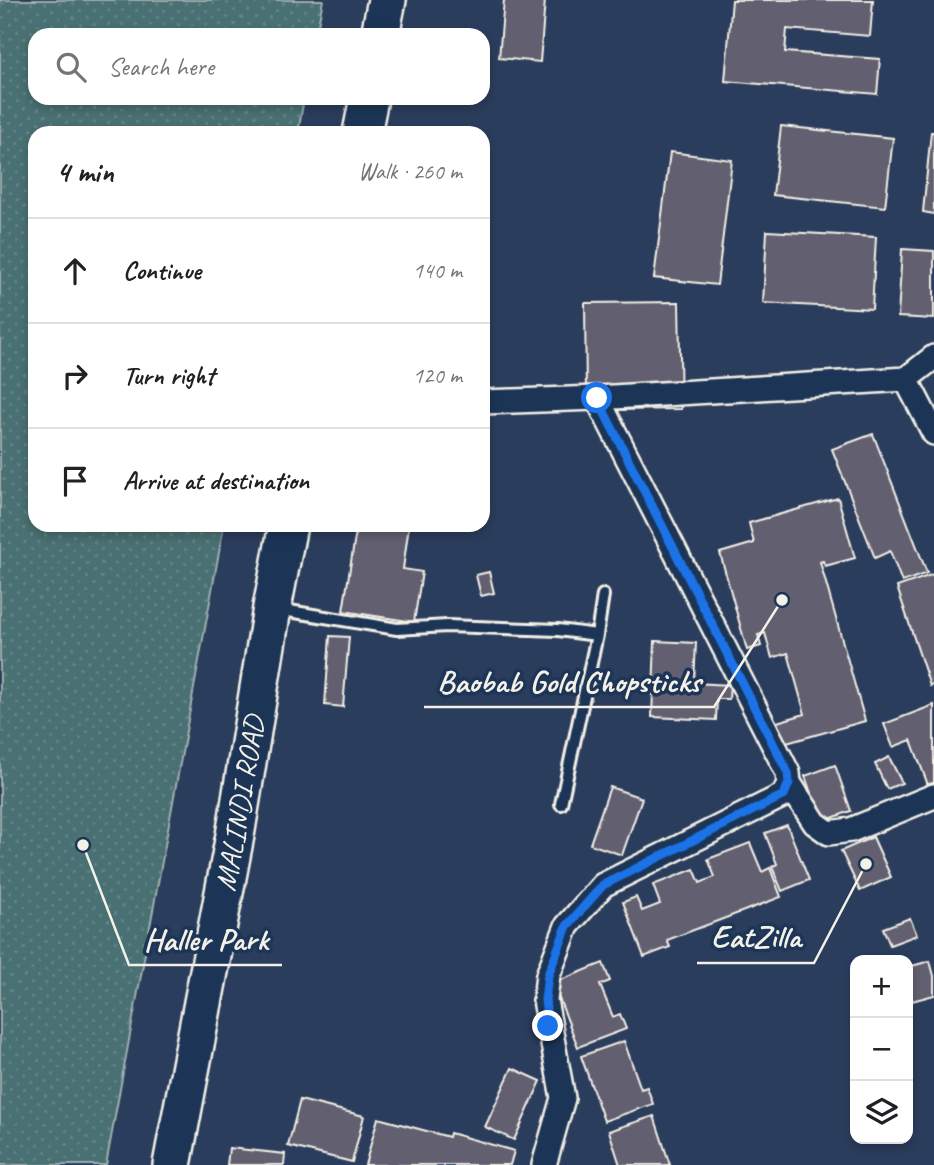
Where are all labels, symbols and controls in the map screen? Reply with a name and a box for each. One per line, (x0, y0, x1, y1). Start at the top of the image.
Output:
search box (28, 28, 490, 105)
icon: search (52, 48, 90, 86)
text: Search here (108, 50, 214, 83)
text: 4 min (56, 153, 113, 191)
text: Walk · 260 m (358, 157, 462, 186)
icon: ahead (56, 252, 94, 290)
text: Continue (123, 254, 201, 287)
text: 140 m (413, 256, 462, 285)
icon: right (56, 357, 94, 395)
text: Turn right (123, 359, 214, 392)
text: 120 m (413, 361, 462, 390)
route start (581, 382, 612, 413)
icon: arrive (56, 462, 94, 500)
text: Arrive at destination (123, 464, 309, 497)
callout: Baobab Gold Chopsticks (424, 654, 714, 707)
text: Baobab Gold Chopsticks (437, 661, 705, 702)
street label: MALINDI ROAD (206, 711, 274, 894)
callout: EatZilla (697, 910, 814, 963)
callout: Haller Park (129, 912, 282, 965)
text: EatZilla (711, 916, 803, 957)
text: Haller Park (144, 919, 271, 960)
map controls (850, 955, 913, 1144)
button: + (850, 955, 913, 1018)
route end (532, 1010, 563, 1041)
button: − (850, 1018, 913, 1081)
button: layers (850, 1081, 913, 1144)

